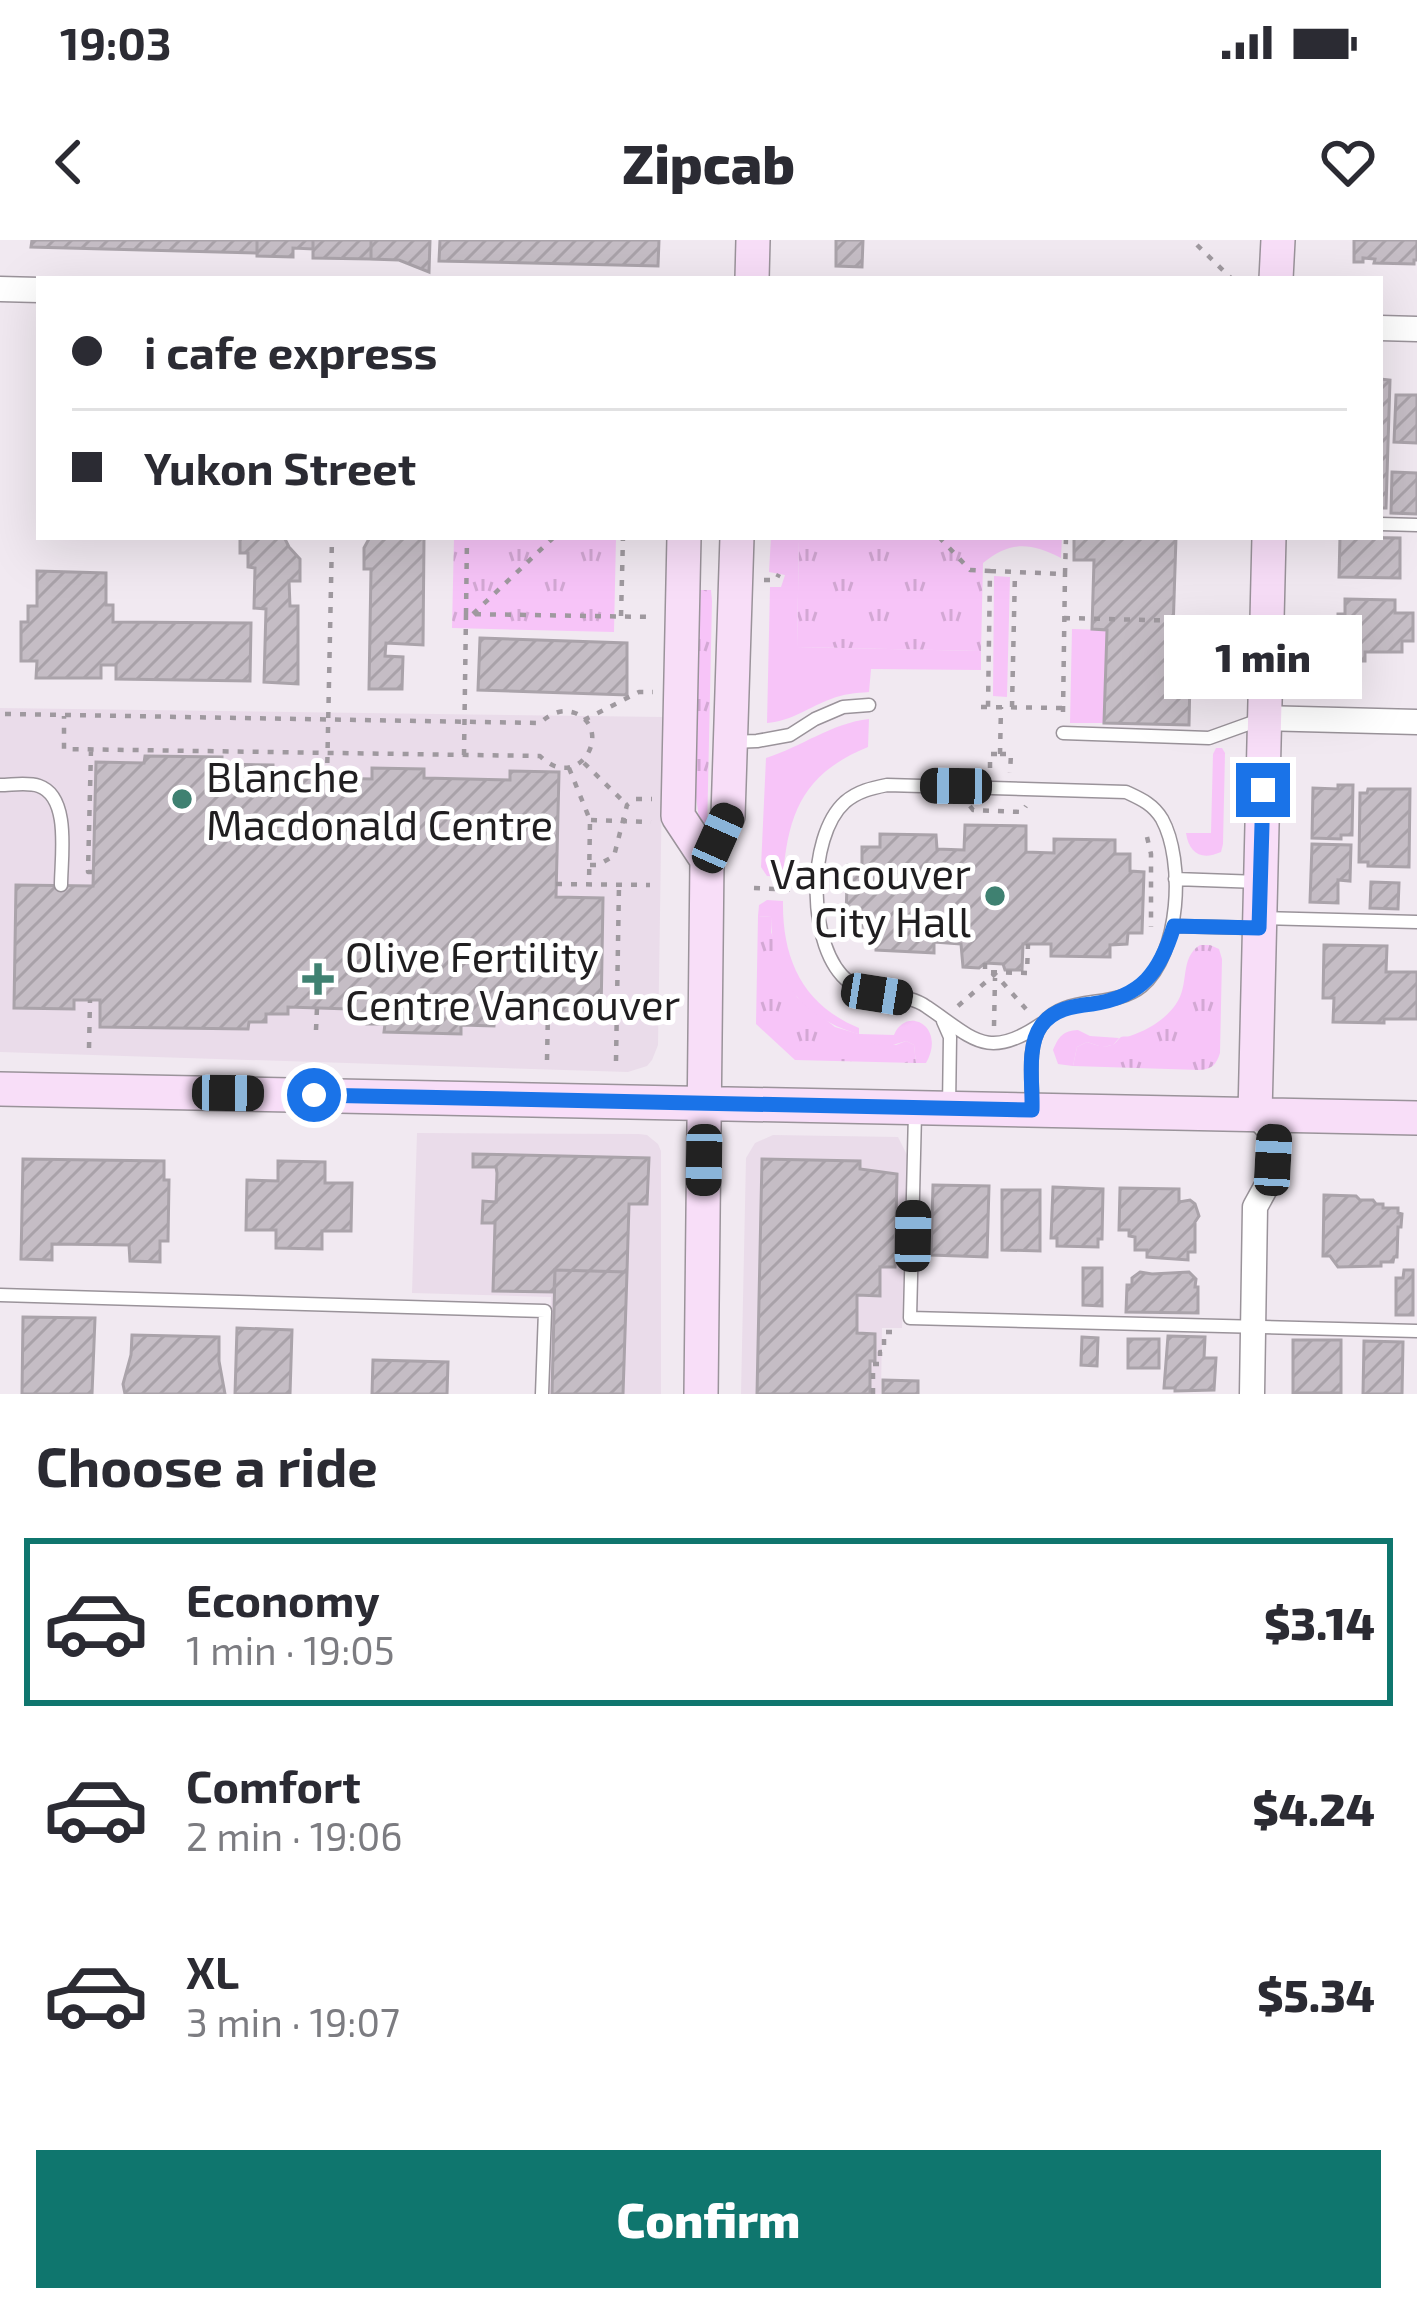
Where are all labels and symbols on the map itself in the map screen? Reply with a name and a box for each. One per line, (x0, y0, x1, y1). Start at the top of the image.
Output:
callout: 1 min (1164, 616, 1362, 700)
place label: Blanche Macdonald Centre (206, 750, 553, 848)
route end (1236, 763, 1290, 817)
car (920, 767, 992, 805)
marker: Blanche Macdonald Centre (169, 786, 195, 812)
car (687, 798, 749, 878)
place label: Vancouver City Hall (770, 847, 972, 945)
marker: Vancouver City Hall (982, 883, 1008, 909)
place label: Olive Fertility Centre Vancouver (345, 930, 681, 1028)
marker: Olive Fertility Centre Vancouver (302, 963, 334, 995)
car (839, 971, 915, 1017)
route start (287, 1068, 341, 1122)
car (192, 1074, 264, 1112)
car (1253, 1123, 1293, 1197)
car (685, 1124, 723, 1196)
car (894, 1200, 932, 1272)

